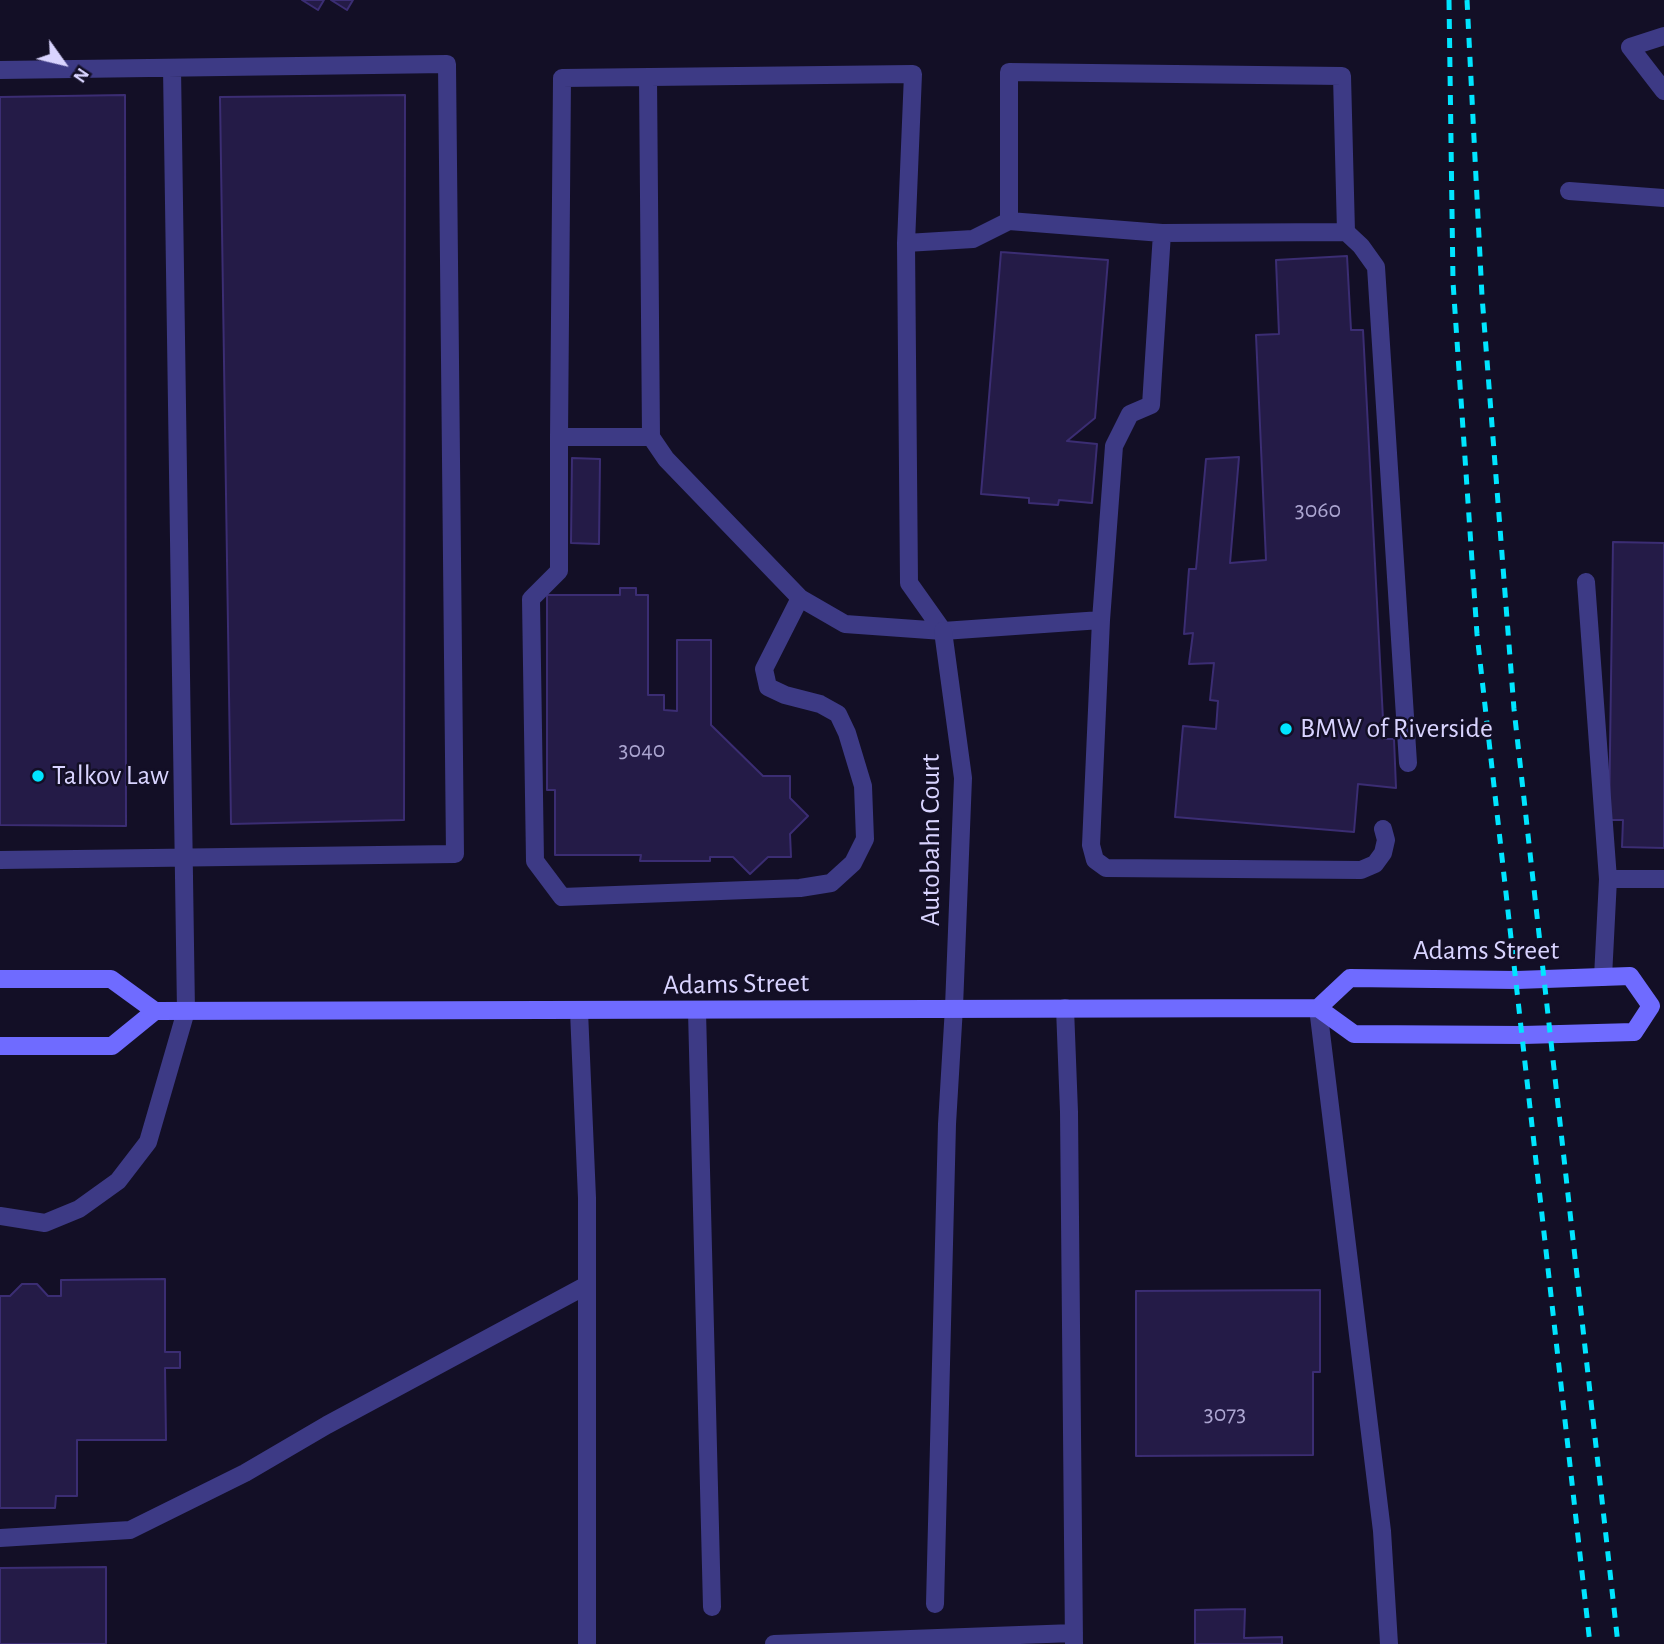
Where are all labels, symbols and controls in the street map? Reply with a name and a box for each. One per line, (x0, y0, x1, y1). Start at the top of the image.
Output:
north arrow (28, 28, 98, 98)
text: N (69, 64, 92, 86)
house number: 3060 (1295, 496, 1341, 524)
place label: BMW of Riverside (1300, 712, 1493, 746)
marker: BMW of Riverside (1278, 721, 1294, 737)
house number: 3040 (619, 736, 665, 764)
street label: Autobahn Court (914, 754, 948, 926)
place label: Talkov Law (52, 759, 169, 793)
marker: Talkov Law (30, 768, 46, 784)
street label: Adams Street (1413, 934, 1559, 968)
street label: Adams Street (663, 966, 809, 1002)
house number: 3073 (1204, 1400, 1246, 1428)

